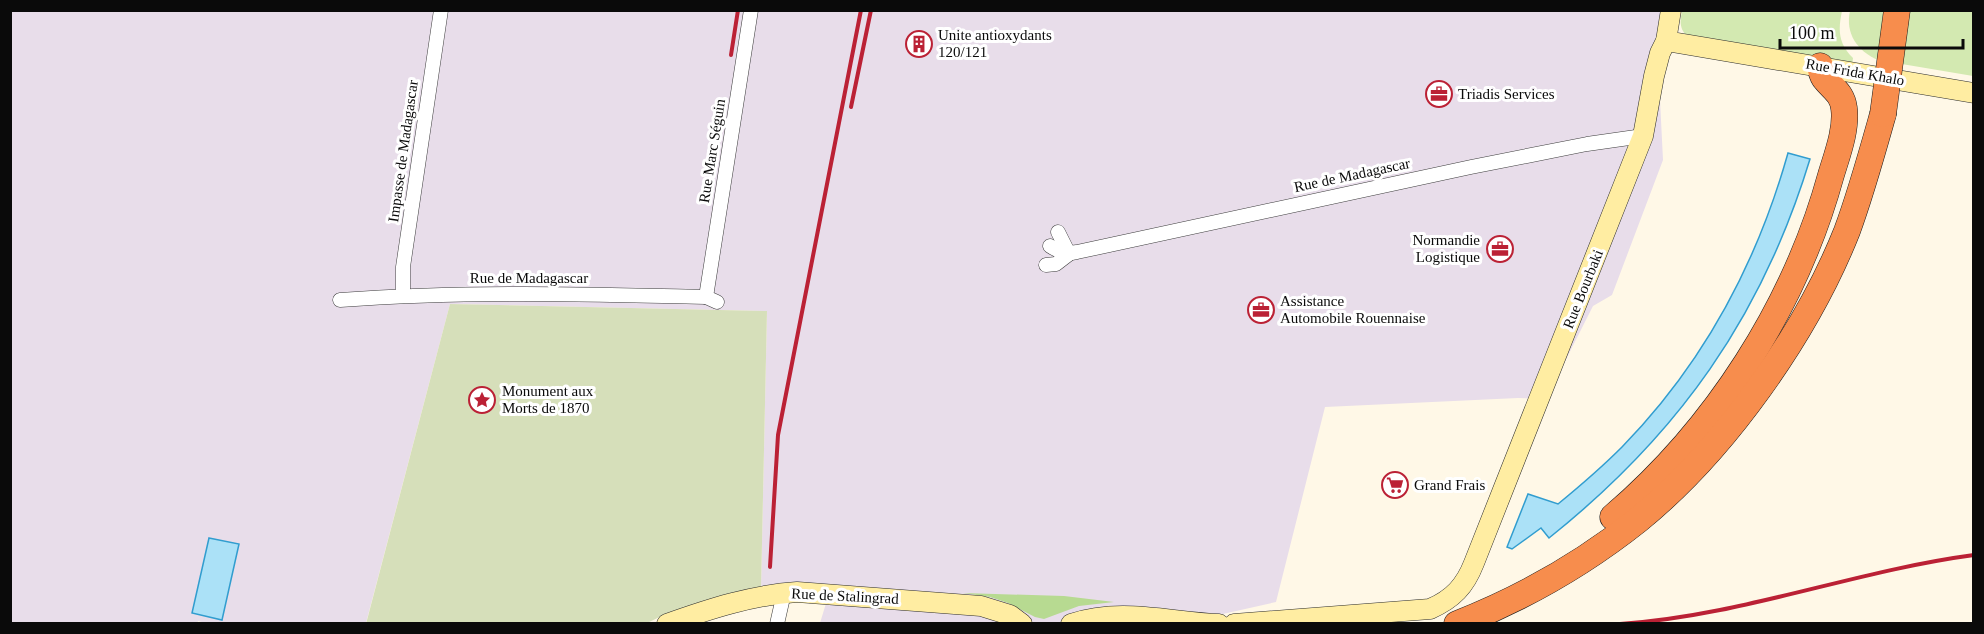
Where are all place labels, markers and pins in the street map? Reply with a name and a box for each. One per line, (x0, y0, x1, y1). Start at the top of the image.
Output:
place label: Unite antioxydants 120/121 (938, 27, 1052, 60)
building icon: Unite antioxydants 120/121 (904, 29, 934, 59)
office icon: Triadis Services (1424, 79, 1454, 109)
place label: Triadis Services (1458, 86, 1555, 102)
place label: Normandie Logistique (1413, 232, 1480, 265)
office icon: Normandie Logistique (1485, 234, 1515, 264)
place label: Assistance Automobile Rouennaise (1280, 293, 1426, 326)
office icon: Assistance Automobile Rouennaise (1246, 295, 1276, 325)
place label: Monument aux Morts de 1870 (502, 383, 594, 416)
place icon: Monument aux Morts de 1870 (467, 385, 497, 415)
supermarket icon: Grand Frais (1380, 470, 1410, 500)
place label: Grand Frais (1414, 477, 1485, 493)

